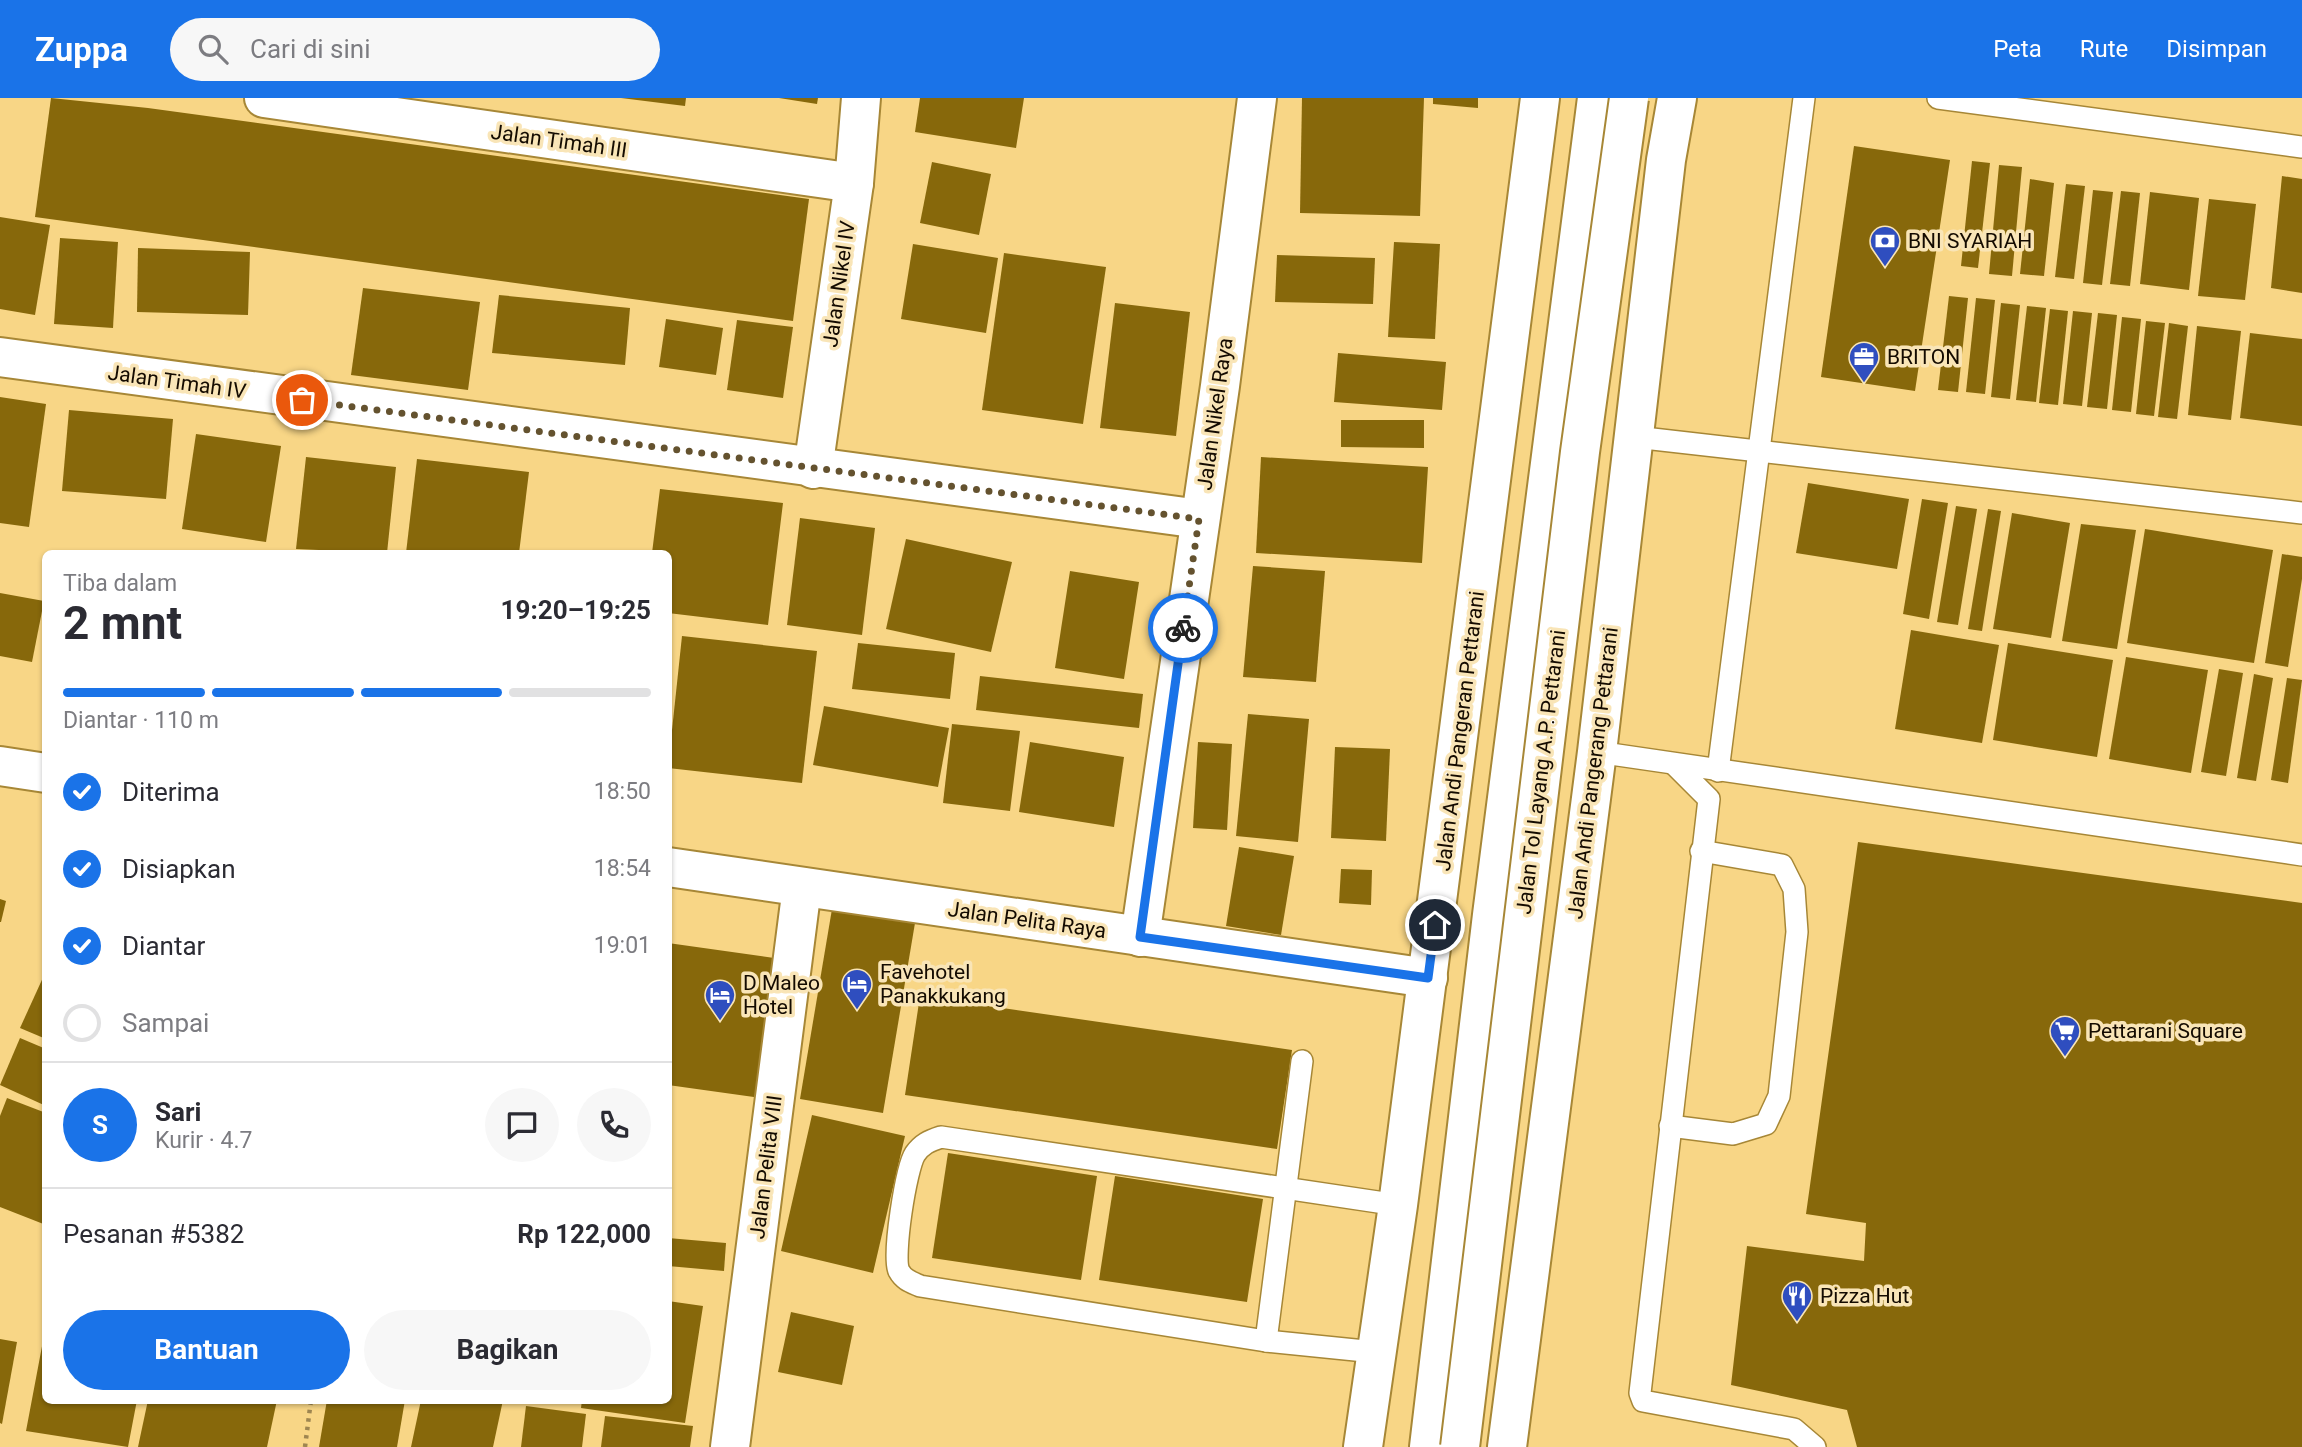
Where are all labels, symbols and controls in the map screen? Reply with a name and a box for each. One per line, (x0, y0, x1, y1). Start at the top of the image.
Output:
search box (170, 18, 660, 81)
text: Zuppa (35, 30, 128, 69)
icon: search (194, 30, 232, 68)
text: Cari di sini (250, 34, 371, 64)
text: Peta (1993, 35, 2042, 63)
text: Rute (2080, 35, 2128, 63)
text: Disimpan (2166, 35, 2267, 63)
street label: Jalan Timah III (489, 120, 629, 162)
street label: Jalan Nikel IV (818, 219, 860, 349)
bank icon: BNI SYARIAH (1868, 224, 1902, 268)
place label: BNI SYARIAH (1908, 229, 2032, 253)
street label: Jalan Nikel Raya (1192, 336, 1238, 492)
office icon: BRITON (1847, 340, 1881, 384)
place label: BRITON (1887, 345, 1960, 369)
street label: Jalan Timah IV (106, 360, 248, 404)
pin (272, 370, 332, 430)
icon: bag (283, 381, 321, 419)
text: Tiba dalam (63, 570, 177, 597)
street label: Jalan Andi Pangeran Pettarani (1431, 590, 1489, 872)
courier (1148, 593, 1218, 663)
text: 19:20–19:25 (501, 595, 651, 625)
text: 2 mnt (63, 596, 182, 650)
icon: bike (1164, 609, 1202, 647)
street label: Jalan Andi Pangerang Pettarani (1563, 626, 1623, 920)
street label: Jalan Tol Layang A.P. Pettarani (1512, 628, 1570, 916)
text: Diantar · 110 m (63, 707, 219, 734)
icon: check (63, 773, 101, 811)
text: Diterima (122, 777, 220, 807)
text: 18:50 (594, 778, 651, 805)
icon: check (63, 850, 101, 888)
text: Disiapkan (122, 854, 236, 884)
text: 18:54 (594, 855, 651, 882)
pin (1405, 895, 1465, 955)
street label: Jalan Pelita Raya (946, 897, 1108, 943)
icon: home (1416, 906, 1454, 944)
icon: check (63, 927, 101, 965)
text: Diantar (122, 931, 205, 961)
text: 19:01 (594, 932, 651, 959)
place label: Favehotel Panakkukang (880, 960, 1006, 1008)
hotel icon: Favehotel Panakkukang (840, 967, 874, 1011)
place label: D Maleo Hotel (743, 971, 820, 1019)
hotel icon: D Maleo Hotel (703, 978, 737, 1022)
text: Sampai (122, 1008, 209, 1038)
supermarket icon: Pettarani Square (2048, 1014, 2082, 1058)
place label: Pettarani Square (2088, 1019, 2243, 1043)
button: chat (485, 1088, 559, 1162)
button: phone (577, 1088, 651, 1162)
street label: Jalan Pelita VIII (745, 1094, 787, 1240)
text: Sari (155, 1097, 201, 1127)
text: S (92, 1110, 108, 1140)
text: Kurir · 4.7 (155, 1127, 252, 1154)
text: Pesanan #5382 (63, 1219, 244, 1249)
text: Rp 122,000 (517, 1219, 651, 1249)
restaurant icon: Pizza Hut (1780, 1279, 1814, 1323)
place label: Pizza Hut (1820, 1284, 1909, 1308)
button: Bantuan (63, 1310, 350, 1390)
button: Bagikan (364, 1310, 651, 1390)

